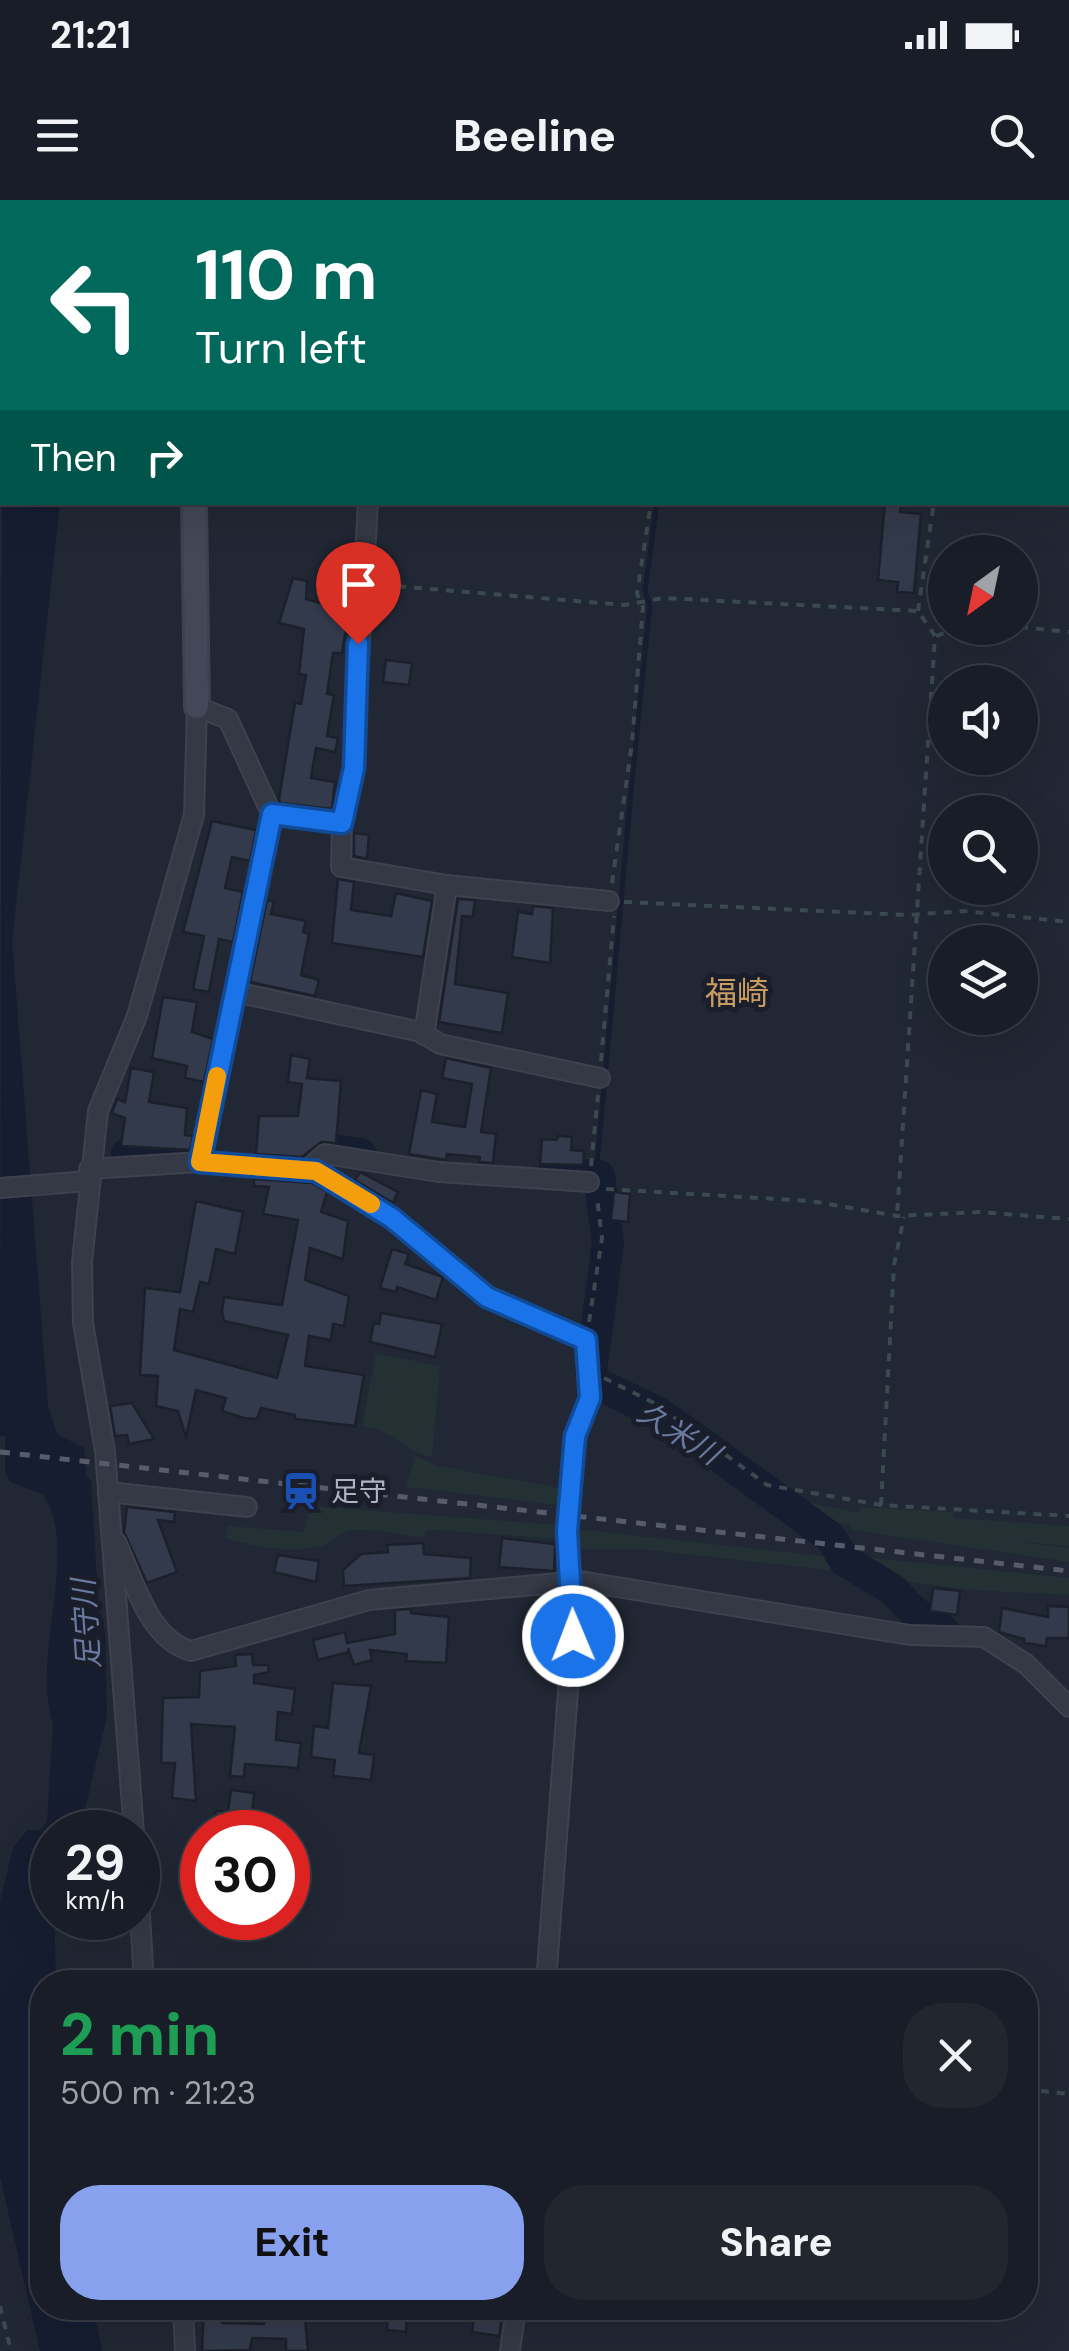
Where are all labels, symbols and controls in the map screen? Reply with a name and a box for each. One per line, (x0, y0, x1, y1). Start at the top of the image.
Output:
text: 21:21 (50, 10, 131, 60)
text: Beeline (453, 106, 616, 165)
icon: menu (30, 108, 85, 163)
icon: search (984, 108, 1039, 163)
text: 110 m (195, 230, 378, 321)
icon: left (30, 240, 160, 370)
text: Turn left (195, 318, 367, 377)
icon: right (137, 430, 192, 485)
text: Then (30, 433, 117, 483)
north arrow (928, 535, 1038, 645)
map controls (928, 535, 1038, 1035)
pin (316, 542, 401, 645)
icon: arrive (331, 557, 386, 612)
button: sound (928, 665, 1038, 775)
button: search (928, 795, 1038, 905)
button: layers (928, 925, 1038, 1035)
district label: 福崎 (705, 972, 769, 1014)
water label: 久米川 (631, 1393, 730, 1475)
station icon: 足守 (280, 1470, 322, 1512)
place label: 足守 (331, 1473, 387, 1510)
water label: 足守川 (63, 1575, 109, 1670)
position arrow (521, 1584, 625, 1688)
speed limit sign: 30 (180, 1810, 310, 1940)
text: 29 (65, 1830, 125, 1896)
text: km/h (65, 1884, 125, 1917)
text: 2 min (60, 1995, 219, 2074)
button: close (903, 2003, 1008, 2108)
text: 500 m · 21:23 (60, 2072, 256, 2114)
button: Exit (60, 2185, 524, 2300)
button: Share (544, 2185, 1008, 2300)

